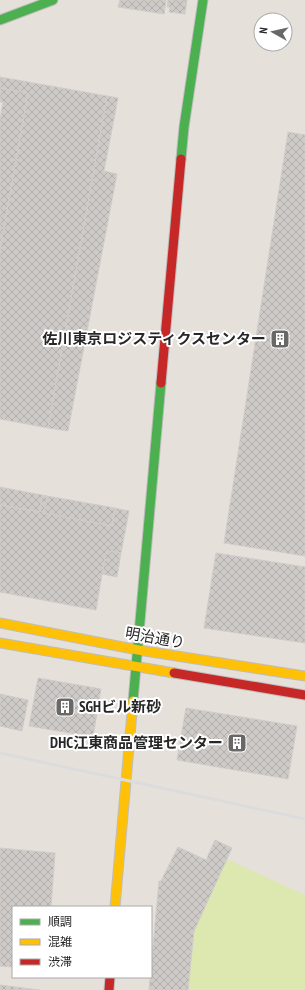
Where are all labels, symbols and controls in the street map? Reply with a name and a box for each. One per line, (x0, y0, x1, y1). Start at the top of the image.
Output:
north arrow (253, 12, 293, 52)
text: N (256, 27, 270, 35)
building icon: 佐川東京ロジスティクスセンター (269, 328, 291, 350)
place label: 佐川東京ロジスティクスセンター (42, 329, 266, 348)
street label: 明治通り (124, 623, 186, 652)
building icon: SGHビル新砂 (54, 696, 76, 718)
place label: SGHビル新砂 (79, 697, 161, 716)
building icon: DHC江東商品管理センター (226, 732, 248, 754)
place label: DHC江東商品管理センター (50, 733, 223, 752)
legend (12, 906, 152, 978)
text: 順調 (48, 914, 72, 929)
text: 混雑 (48, 934, 72, 949)
text: 渋滞 (48, 954, 72, 969)

